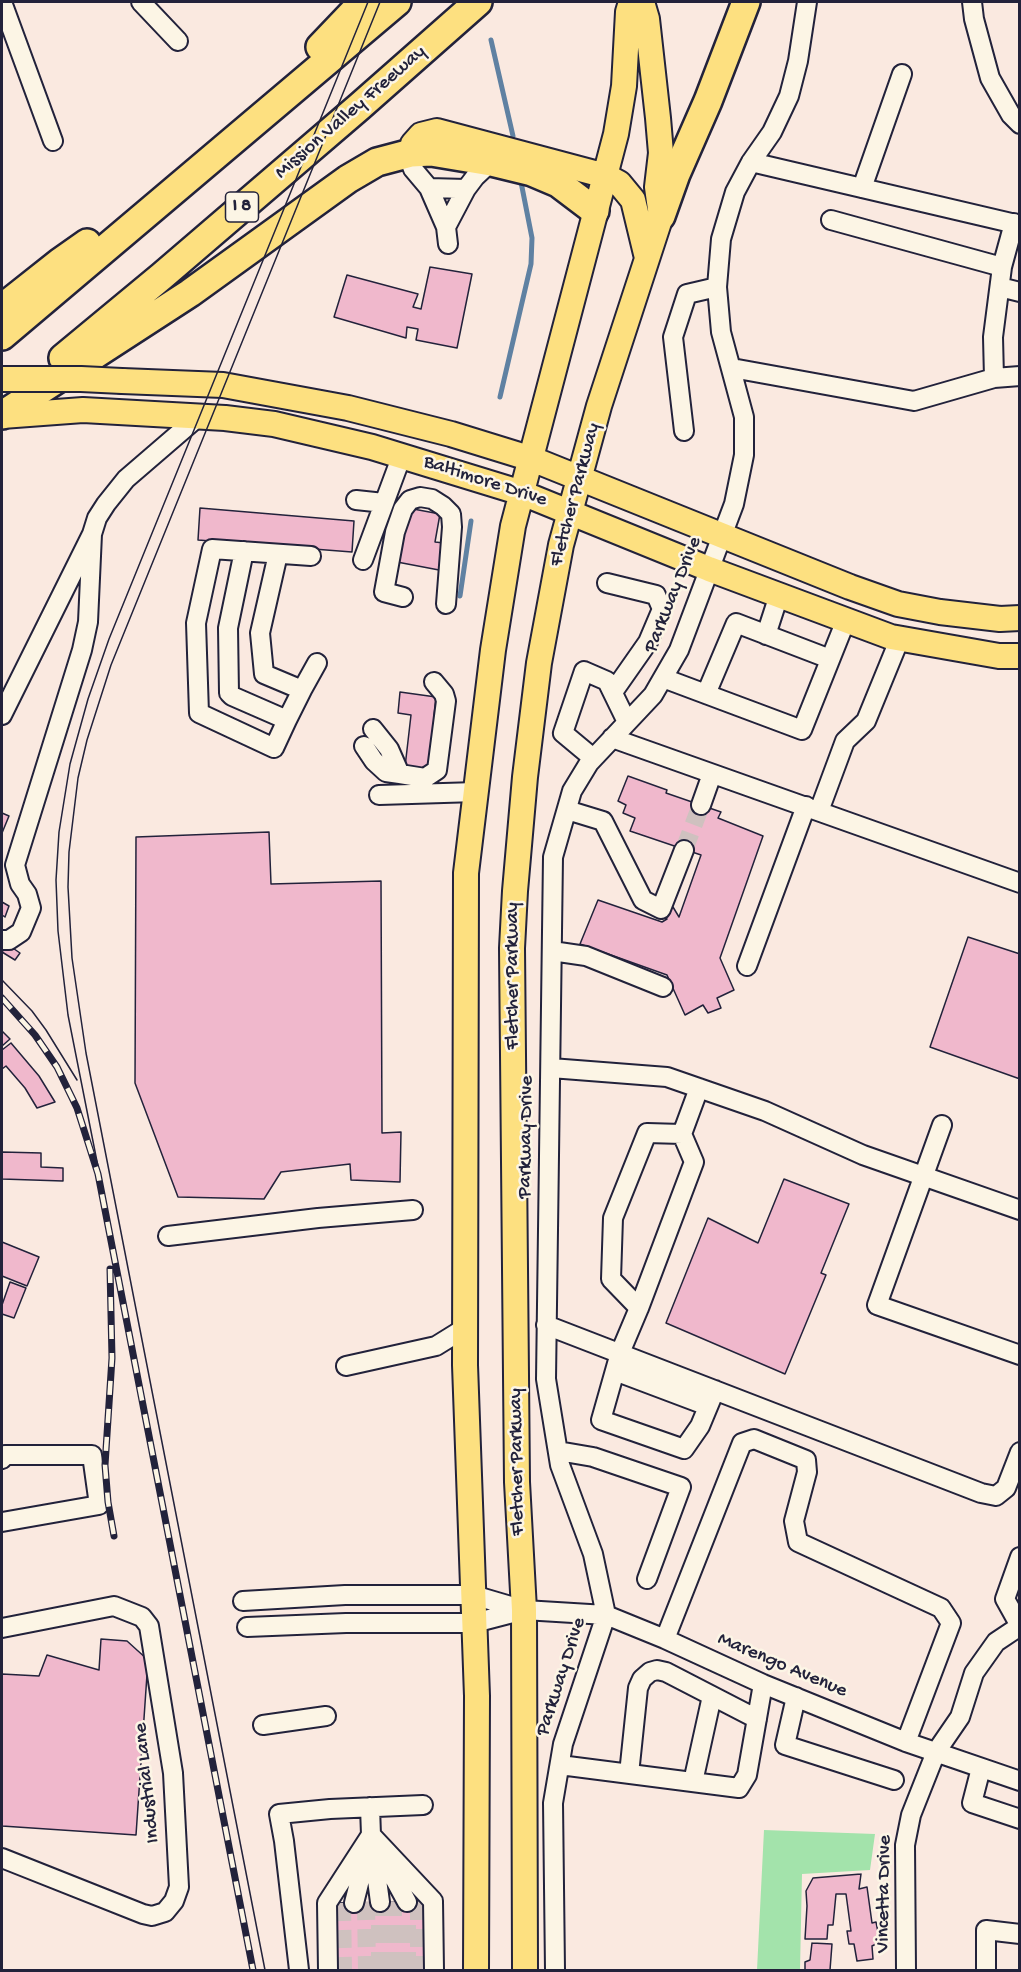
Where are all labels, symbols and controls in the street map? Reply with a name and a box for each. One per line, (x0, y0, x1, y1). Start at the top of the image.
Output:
street label: Mission Valley Freeway (271, 41, 431, 185)
road number: I 8 (226, 192, 258, 222)
street label: Fletcher Parkway (545, 421, 607, 569)
street label: Baltimore Drive (420, 451, 550, 513)
street label: Parkway Drive (640, 534, 708, 656)
street label: Fletcher Parkway (502, 902, 526, 1050)
street label: Parkway Drive (514, 1075, 540, 1199)
street label: Fletcher Parkway (505, 1388, 531, 1536)
street label: Parkway Drive (532, 1615, 592, 1739)
street label: Marengo Avenue (714, 1628, 850, 1704)
street label: Industrial Lane (130, 1722, 166, 1844)
street label: Vincetta Drive (872, 1835, 898, 1953)

